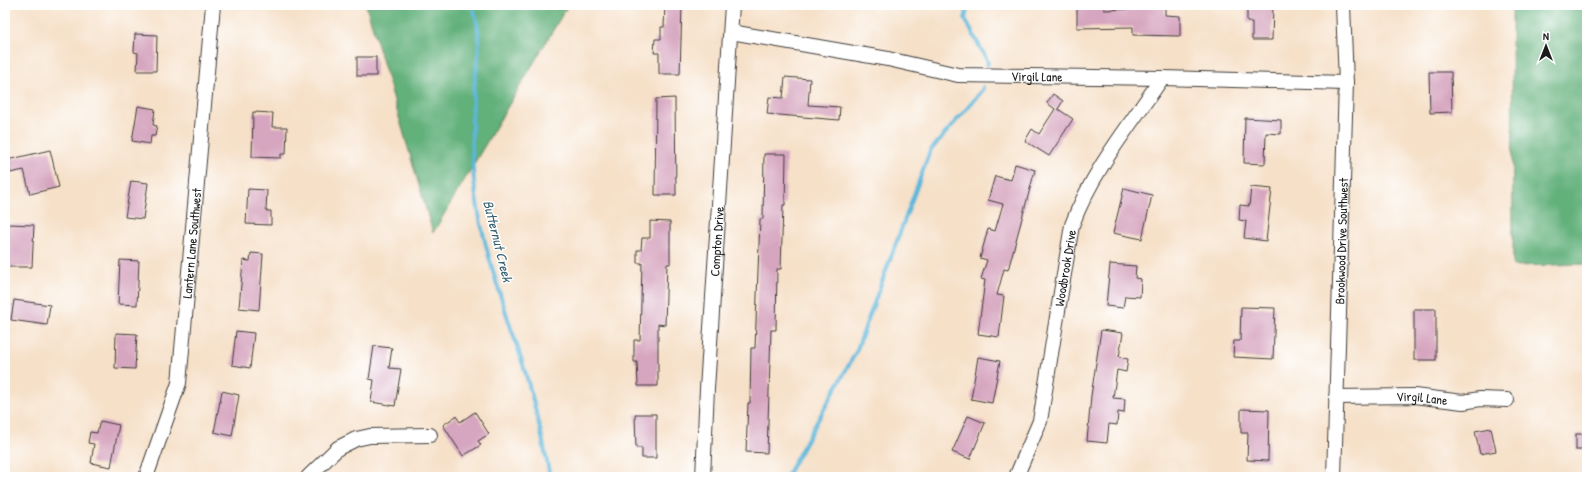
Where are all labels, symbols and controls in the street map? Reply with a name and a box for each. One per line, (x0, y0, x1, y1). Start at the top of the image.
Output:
north arrow (1526, 26, 1566, 66)
text: N (1543, 29, 1549, 43)
street label: Virgil Lane (1011, 67, 1063, 86)
street label: Brookwood Drive Southwest (1330, 177, 1352, 305)
street label: Lantern Lane Southwest (178, 187, 206, 299)
water label: Butternut Creek (479, 198, 518, 285)
street label: Compton Drive (705, 206, 728, 277)
street label: Woodbrook Drive (1050, 228, 1080, 308)
street label: Virgil Lane (1396, 387, 1449, 409)

